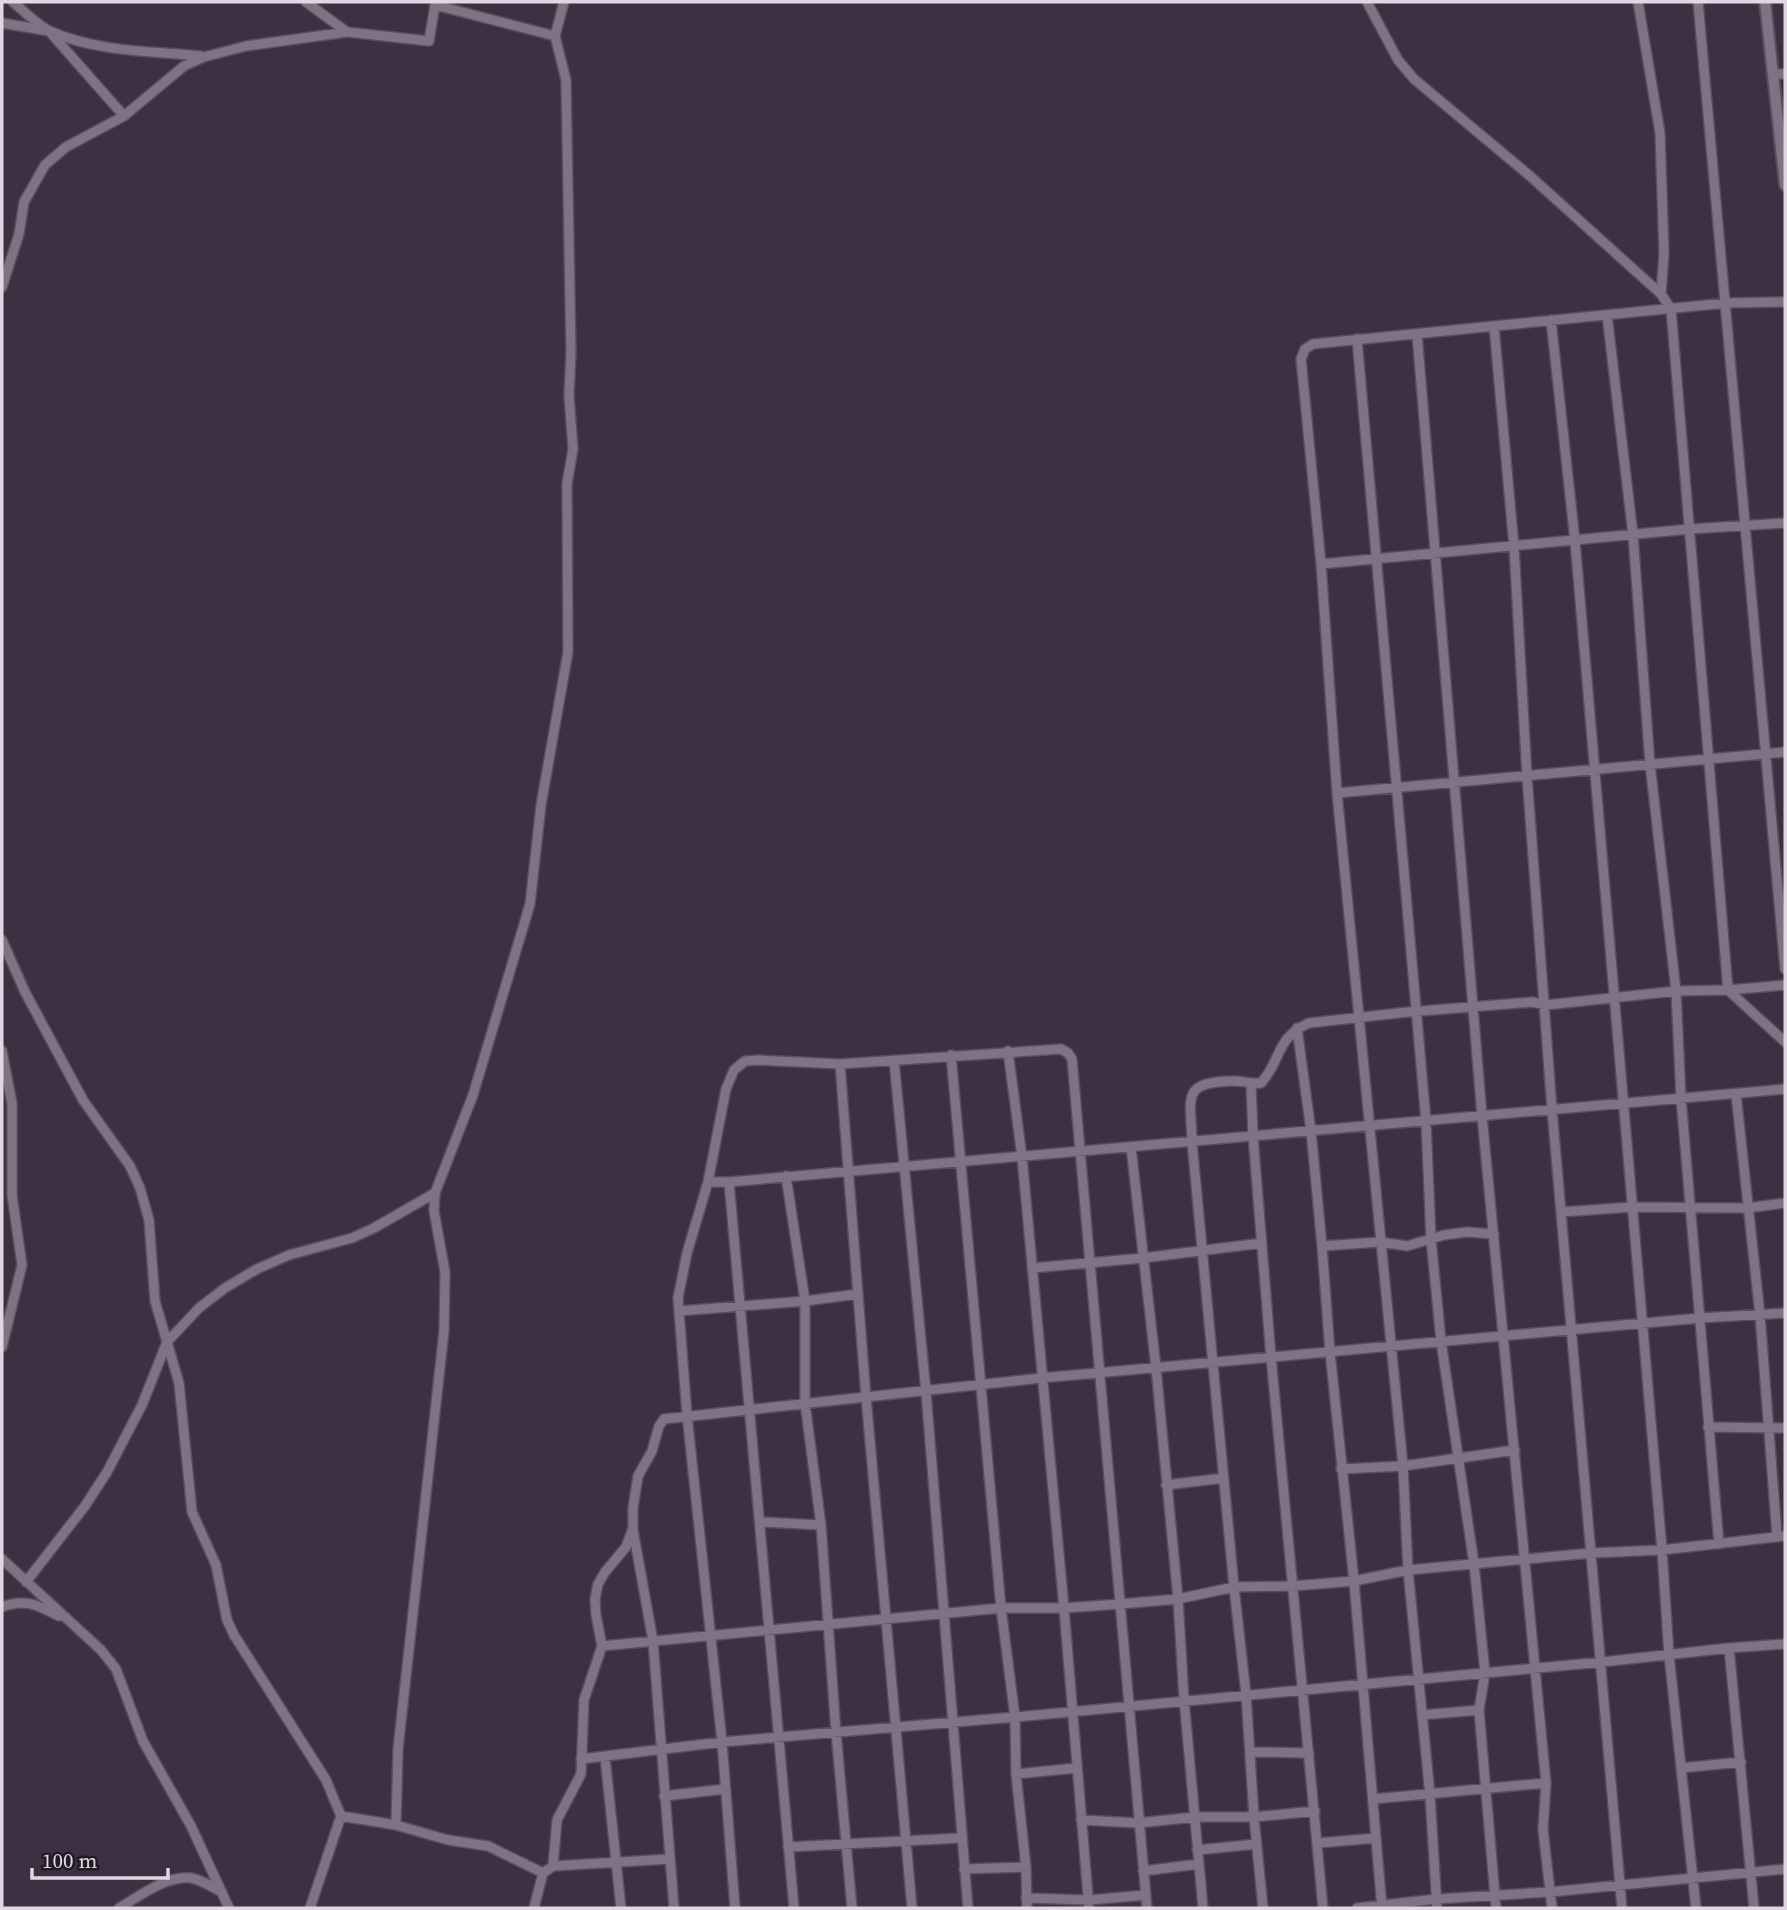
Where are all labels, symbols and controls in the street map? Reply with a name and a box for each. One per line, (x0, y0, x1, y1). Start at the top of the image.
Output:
scale bar (32, 1836, 168, 1880)
text: 100 m (42, 1846, 97, 1875)

